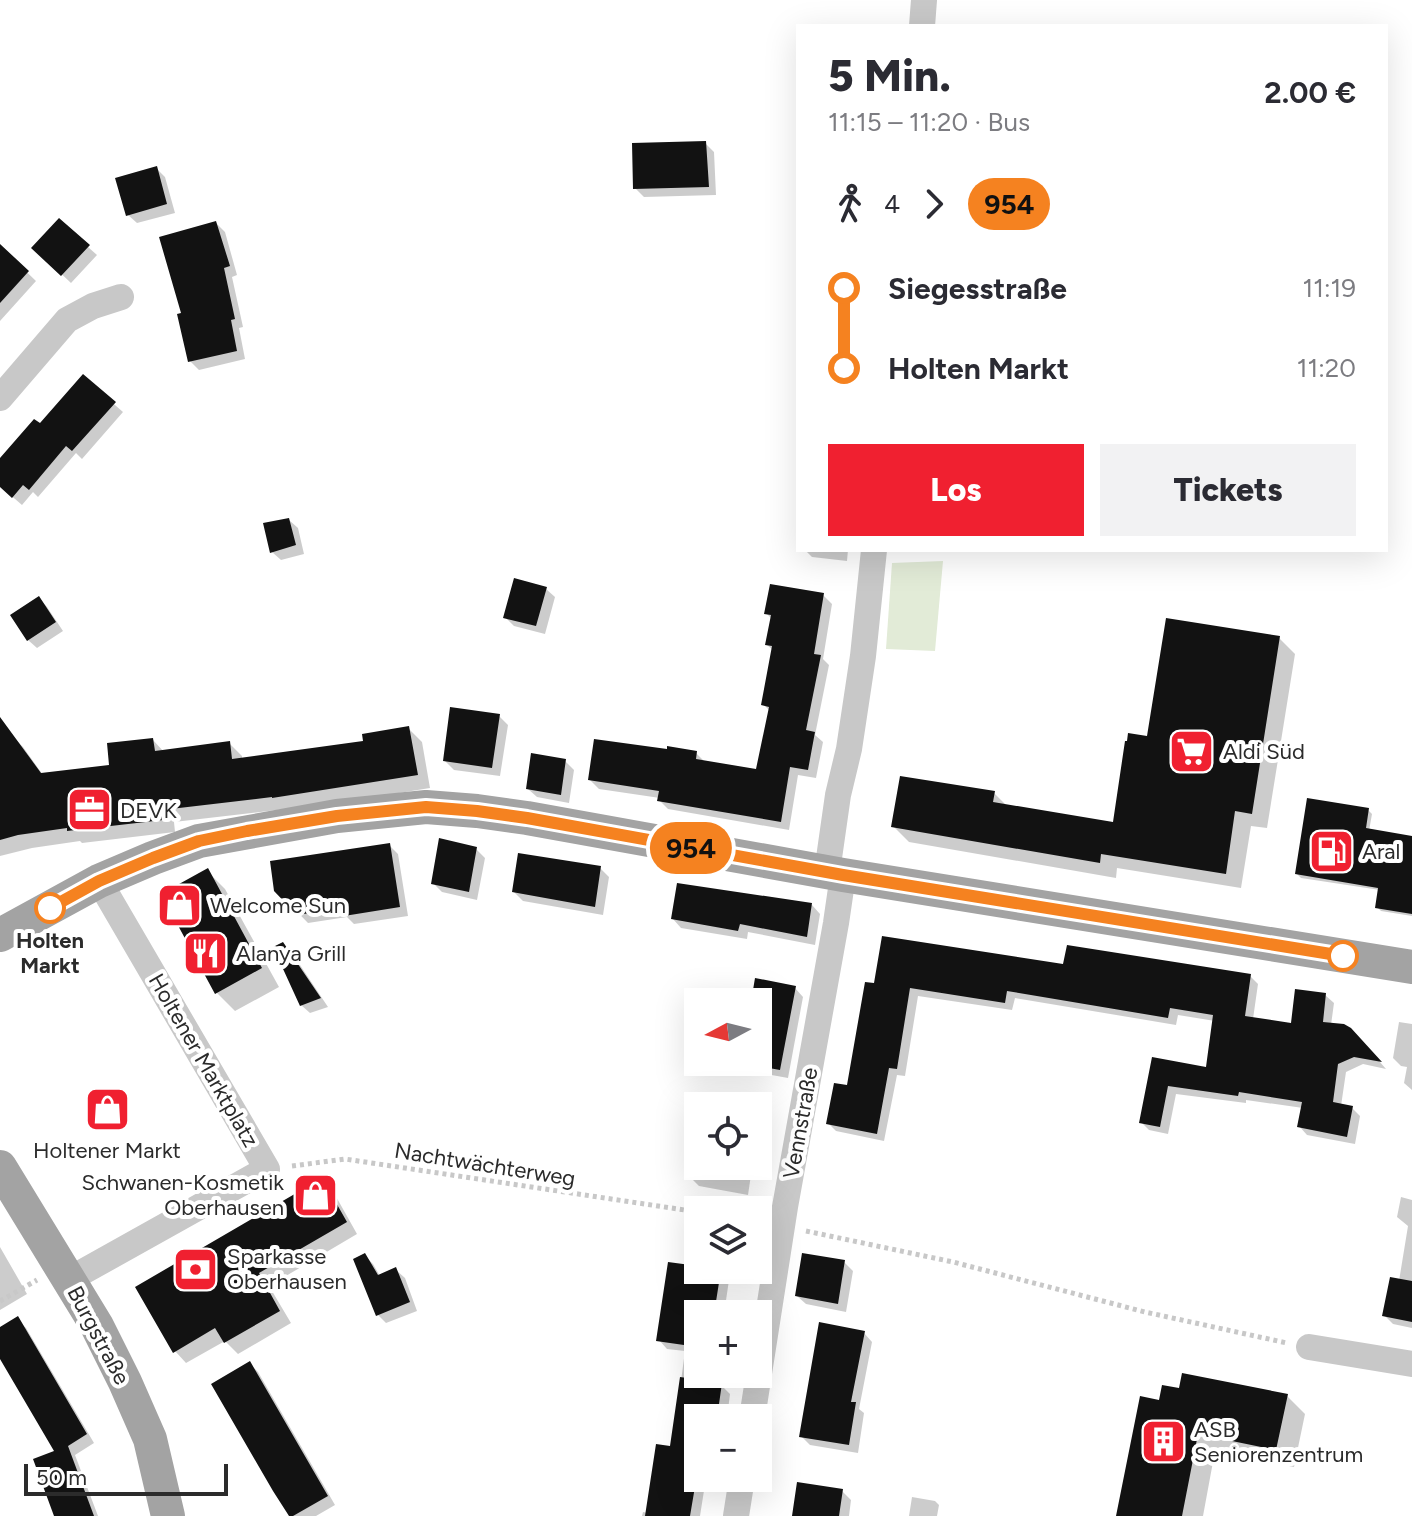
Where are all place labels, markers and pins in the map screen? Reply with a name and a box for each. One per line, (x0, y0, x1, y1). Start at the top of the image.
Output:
supermarket icon: Aldi Süd (1168, 727, 1216, 775)
place label: Aldi Süd (1223, 738, 1305, 765)
office icon: DEVK (65, 786, 113, 834)
place label: DEVK (120, 797, 177, 824)
fuel station icon: Aral (1307, 827, 1355, 875)
place label: Aral (1362, 838, 1400, 865)
shop icon: Welcome Sun (155, 881, 203, 929)
place label: Welcome Sun (210, 892, 346, 919)
marker: Holten Markt (35, 893, 65, 923)
place label: Holten Markt (16, 927, 84, 979)
restaurant icon: Alanya Grill (181, 929, 229, 977)
place label: Alanya Grill (236, 940, 346, 967)
unlabelled marker (1328, 941, 1358, 971)
shop icon: Holtener Markt (83, 1085, 131, 1133)
place label: Holtener Markt (33, 1137, 181, 1164)
place label: Schwanen-Kosmetik Oberhausen (81, 1169, 284, 1221)
shop icon: Schwanen-Kosmetik Oberhausen (291, 1171, 339, 1219)
place label: Sparkasse Oberhausen (227, 1243, 347, 1295)
bank icon: Sparkasse Oberhausen (172, 1245, 220, 1293)
place label: ASB Seniorenzentrum (1194, 1416, 1363, 1468)
building icon: ASB Seniorenzentrum (1139, 1418, 1187, 1466)

